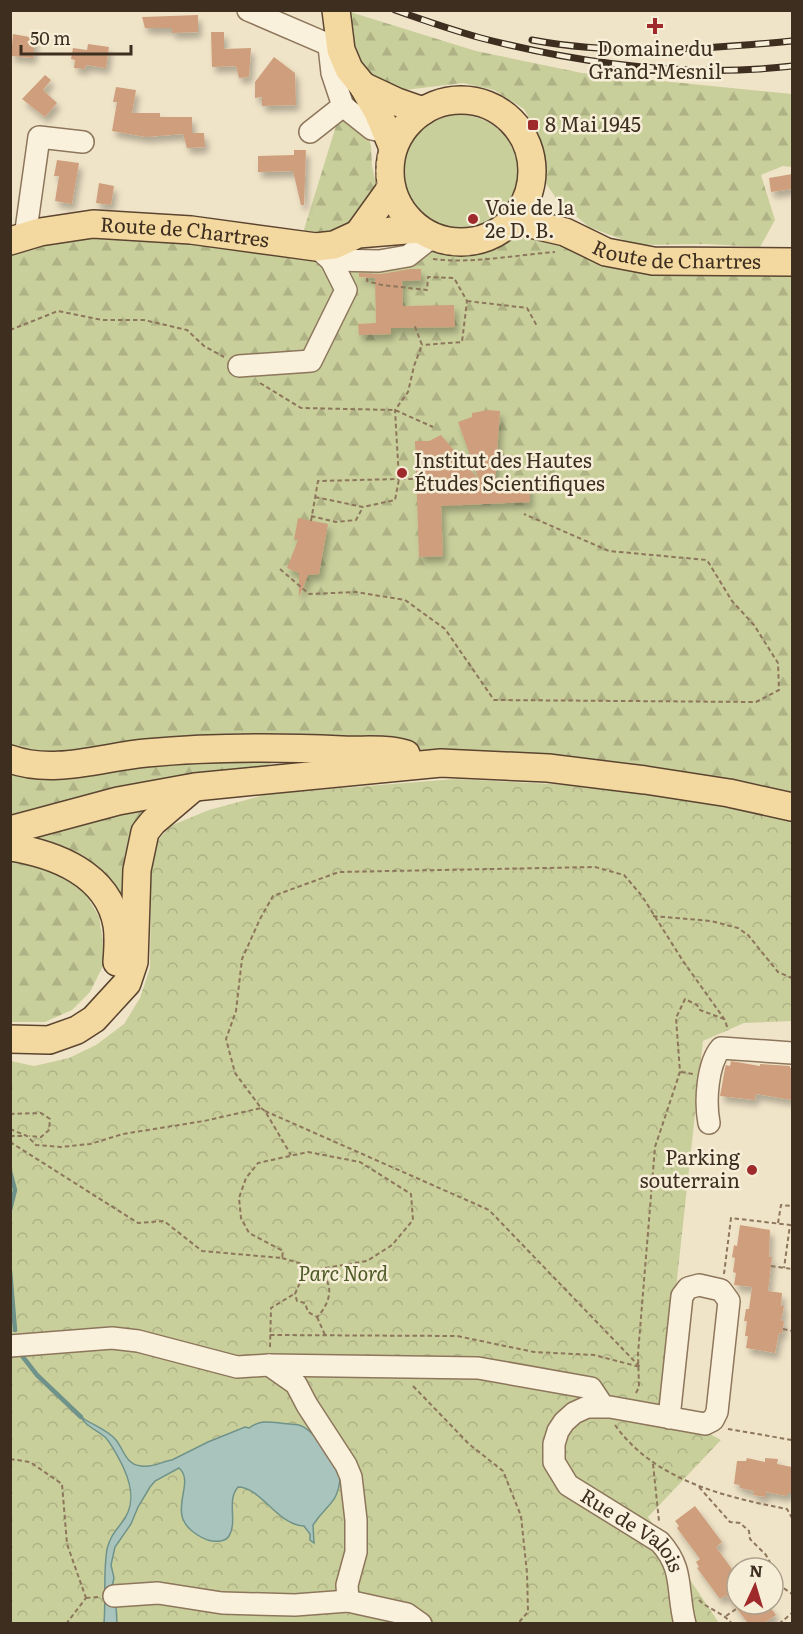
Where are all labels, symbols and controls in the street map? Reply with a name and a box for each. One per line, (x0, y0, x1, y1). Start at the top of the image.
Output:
marker: Domaine du Grand-Mesnil (646, 17, 664, 35)
scale bar (21, 18, 130, 56)
text: 50 m (30, 24, 71, 51)
place label: Domaine du Grand-Mesnil (589, 32, 722, 85)
place label: 8 Mai 1945 (545, 108, 641, 138)
marker: 8 Mai 1945 (526, 118, 540, 132)
place label: Voie de la 2e D. B. (485, 191, 575, 244)
street label: Route de Chartres (99, 207, 271, 253)
marker: Voie de la 2e D. B. (466, 212, 480, 226)
street label: Route de Chartres (588, 231, 761, 275)
place label: Institut des Hautes Études Scientifiques (414, 444, 605, 497)
marker: Institut des Hautes Études Scientifiques (395, 466, 409, 480)
place label: Parking souterrain (639, 1141, 741, 1194)
marker: Parking souterrain (745, 1163, 759, 1177)
park label: Parc Nord (298, 1257, 389, 1287)
street label: Rue de Valois (576, 1479, 693, 1576)
north arrow (725, 1556, 785, 1616)
text: N (749, 1558, 764, 1582)

